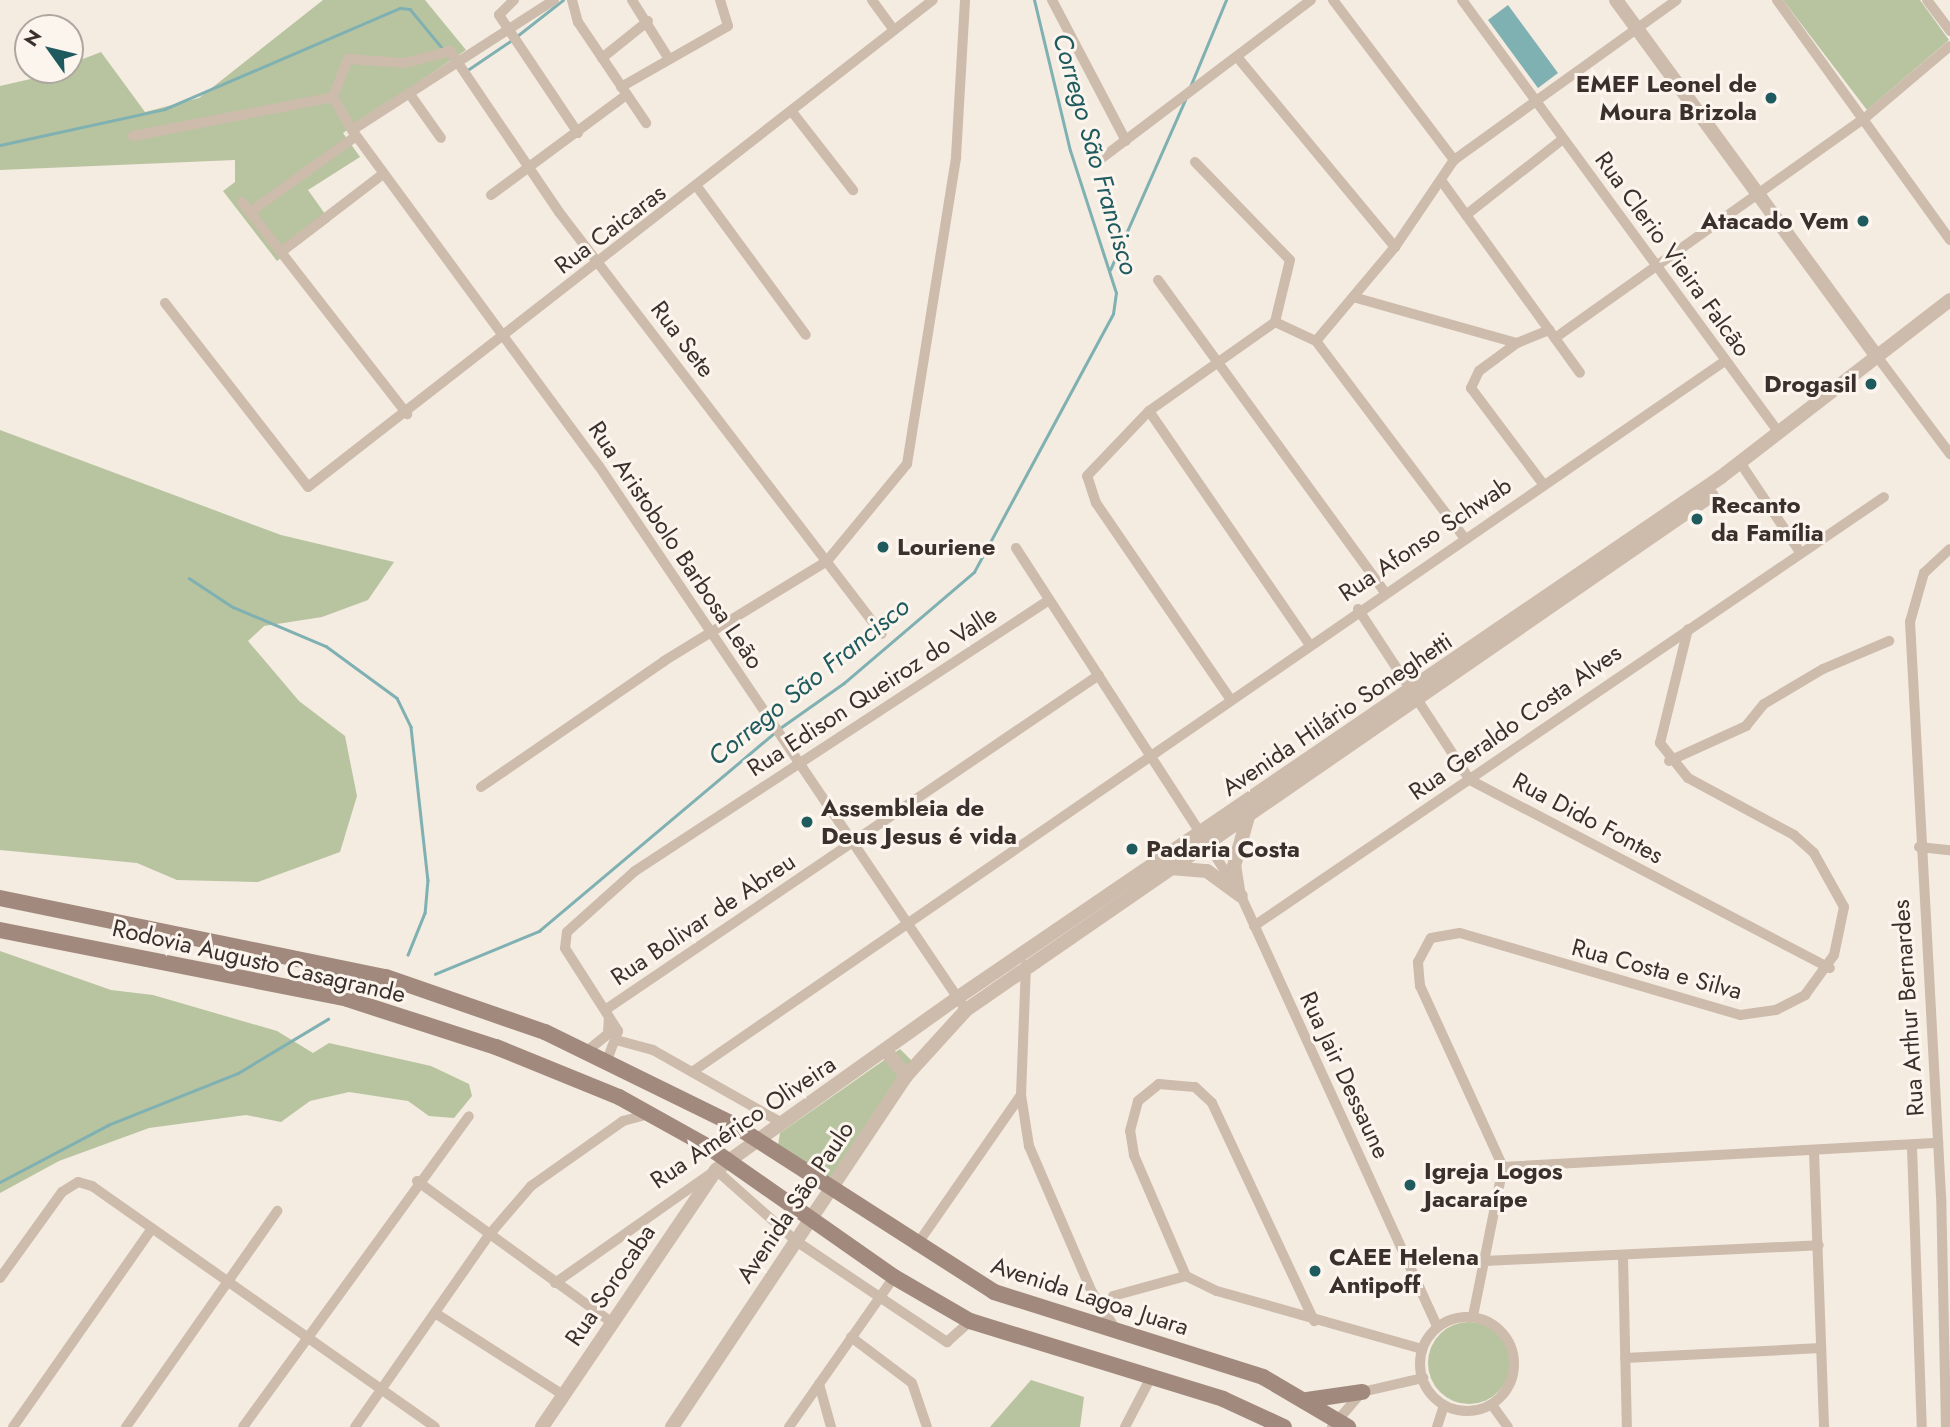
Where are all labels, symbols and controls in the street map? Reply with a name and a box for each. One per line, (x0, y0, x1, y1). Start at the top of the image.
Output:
north arrow (14, 14, 84, 84)
text: N (17, 24, 48, 52)
water label: Corrego São Francisco (1046, 30, 1144, 278)
place label: EMEF Leonel de Moura Brizola (1576, 70, 1757, 126)
marker: EMEF Leonel de Moura Brizola (1763, 90, 1779, 106)
street label: Rua Clerio Vieira Falcão (1589, 146, 1757, 362)
street label: Rua Caicaras (549, 178, 671, 280)
place label: Atacado Vem (1701, 207, 1849, 235)
marker: Atacado Vem (1855, 213, 1871, 229)
street label: Rua Sete (645, 295, 721, 383)
place label: Drogasil (1764, 370, 1857, 398)
marker: Drogasil (1863, 376, 1879, 392)
street label: Rua Aristobolo Barbosa Leão (582, 416, 770, 674)
street label: Rua Afonso Schwab (1333, 471, 1517, 607)
place label: Recanto da Família (1711, 491, 1824, 547)
marker: Recanto da Família (1689, 511, 1705, 527)
place label: Louriene (897, 533, 995, 561)
marker: Louriene (875, 539, 891, 555)
water label: Corrego São Francisco (702, 591, 916, 773)
street label: Rua Edison Queiroz do Valle (742, 599, 1002, 783)
street label: Avenida Hilário Soneghetti (1216, 626, 1458, 802)
street label: Rua Geraldo Costa Alves (1403, 638, 1627, 806)
street label: Rua Dido Fontes (1508, 766, 1668, 870)
place label: Assembleia de Deus Jesus é vida (821, 794, 1017, 850)
marker: Assembleia de Deus Jesus é vida (799, 814, 815, 830)
place label: Padaria Costa (1146, 835, 1300, 863)
marker: Padaria Costa (1124, 841, 1140, 857)
street label: Rua Bolivar de Abreu (605, 847, 801, 991)
street label: Rua Arthur Bernardes (1886, 899, 1930, 1117)
street label: Rodovia Augusto Casagrande (110, 913, 408, 1009)
street label: Rua Costa e Silva (1569, 932, 1745, 1006)
street label: Rua Jair Dessaune (1294, 987, 1396, 1163)
street label: Rua Américo Oliveira (645, 1049, 841, 1195)
street label: Avenida São Paulo (730, 1116, 860, 1288)
place label: Igreja Logos Jacaraípe (1424, 1157, 1563, 1213)
marker: Igreja Logos Jacaraípe (1402, 1177, 1418, 1193)
street label: Rua Sorocaba (559, 1219, 661, 1351)
place label: CAEE Helena Antipoff (1329, 1243, 1479, 1299)
street label: Avenida Lagoa Juara (988, 1250, 1192, 1342)
marker: CAEE Helena Antipoff (1307, 1263, 1323, 1279)

